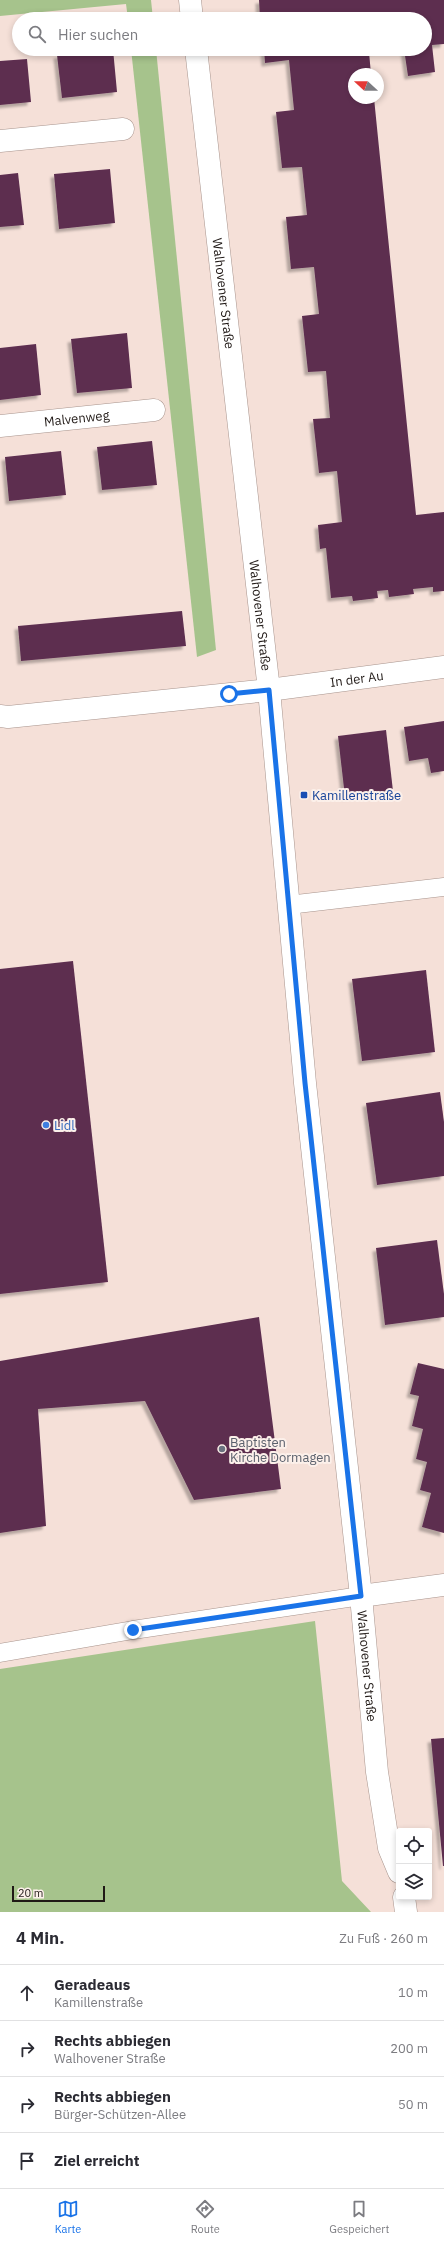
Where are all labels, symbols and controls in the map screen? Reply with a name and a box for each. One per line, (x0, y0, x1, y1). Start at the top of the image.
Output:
search box (12, 12, 432, 56)
icon: search (26, 23, 48, 45)
text: Hier suchen (58, 25, 138, 44)
north arrow (348, 68, 384, 104)
street label: Walhovener Straße (209, 237, 238, 350)
street label: Malvenweg (43, 407, 110, 430)
street label: Walhovener Straße (245, 559, 275, 672)
street label: In der Au (329, 667, 385, 691)
route start (220, 685, 238, 703)
place label: Kamillenstraße (312, 787, 401, 804)
marker: Kamillenstraße (299, 790, 309, 800)
place label: Lidl (54, 1117, 75, 1134)
marker: Lidl (41, 1120, 51, 1130)
place label: Baptisten Kirche Dormagen (230, 1434, 331, 1466)
marker: Baptisten Kirche Dormagen (217, 1444, 227, 1454)
street label: Walhovener Straße (353, 1610, 380, 1722)
route end (124, 1621, 142, 1639)
map controls (396, 1828, 432, 1900)
button: locate (396, 1828, 432, 1864)
button: layers (396, 1864, 432, 1900)
scale bar (12, 1884, 105, 1903)
text: 20 m (18, 1886, 43, 1900)
text: 4 Min. (16, 1927, 64, 1949)
text: Zu Fuß · 260 m (339, 1930, 428, 1947)
text: Geradeaus (54, 1975, 130, 1994)
icon: ahead (16, 1982, 38, 2004)
text: 10 m (398, 1984, 428, 2001)
text: Kamillenstraße (54, 1994, 143, 2011)
text: Rechts abbiegen (54, 2031, 171, 2050)
icon: right (16, 2038, 38, 2060)
text: 200 m (390, 2040, 428, 2057)
text: Walhovener Straße (54, 2050, 166, 2067)
text: Rechts abbiegen (54, 2087, 171, 2106)
icon: right (16, 2094, 38, 2116)
text: 50 m (398, 2096, 428, 2113)
text: Bürger-Schützen-Allee (54, 2106, 186, 2123)
icon: arrive (16, 2150, 38, 2172)
text: Ziel erreicht (54, 2151, 140, 2170)
tab: Karte (55, 2198, 81, 2236)
tab: Route (191, 2198, 220, 2236)
tab: Gespeichert (329, 2198, 389, 2236)

